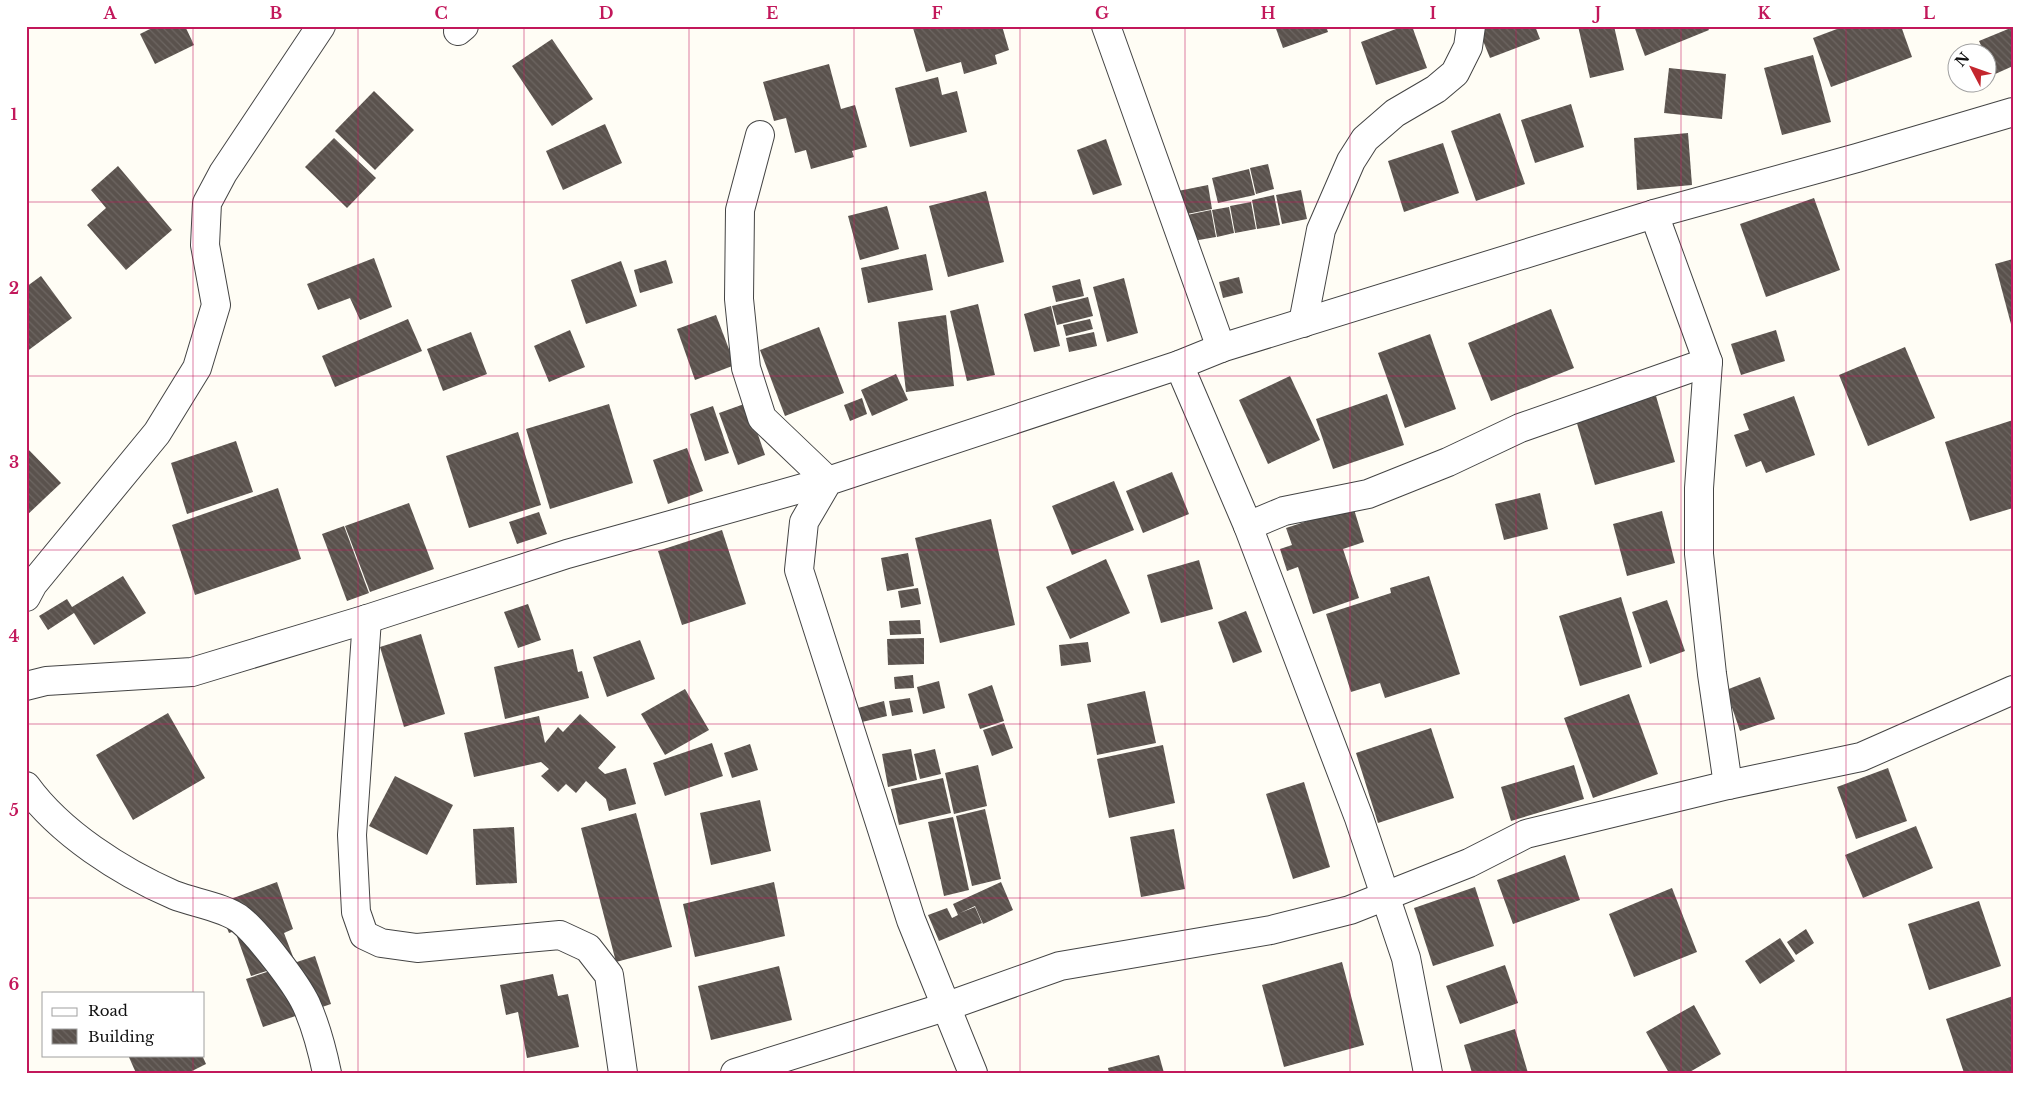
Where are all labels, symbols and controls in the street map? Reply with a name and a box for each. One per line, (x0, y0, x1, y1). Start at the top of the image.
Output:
text: A (103, 3, 118, 23)
text: B (270, 3, 283, 23)
text: C (434, 3, 448, 23)
text: D (599, 3, 613, 23)
text: E (766, 3, 778, 23)
text: F (931, 3, 943, 23)
text: G (1095, 3, 1109, 23)
text: H (1260, 3, 1276, 23)
text: I (1430, 3, 1437, 23)
text: J (1592, 3, 1601, 23)
text: K (1757, 3, 1771, 23)
text: L (1923, 3, 1935, 23)
north arrow (1946, 42, 1996, 92)
text: N (1951, 49, 1973, 70)
text: 1 (11, 104, 18, 124)
text: 2 (9, 278, 19, 298)
text: 3 (9, 452, 19, 472)
text: 4 (9, 626, 19, 646)
text: 5 (9, 800, 19, 820)
text: 6 (9, 974, 20, 994)
legend (42, 992, 205, 1056)
text: Road (88, 1001, 128, 1020)
text: Building (88, 1027, 155, 1046)

